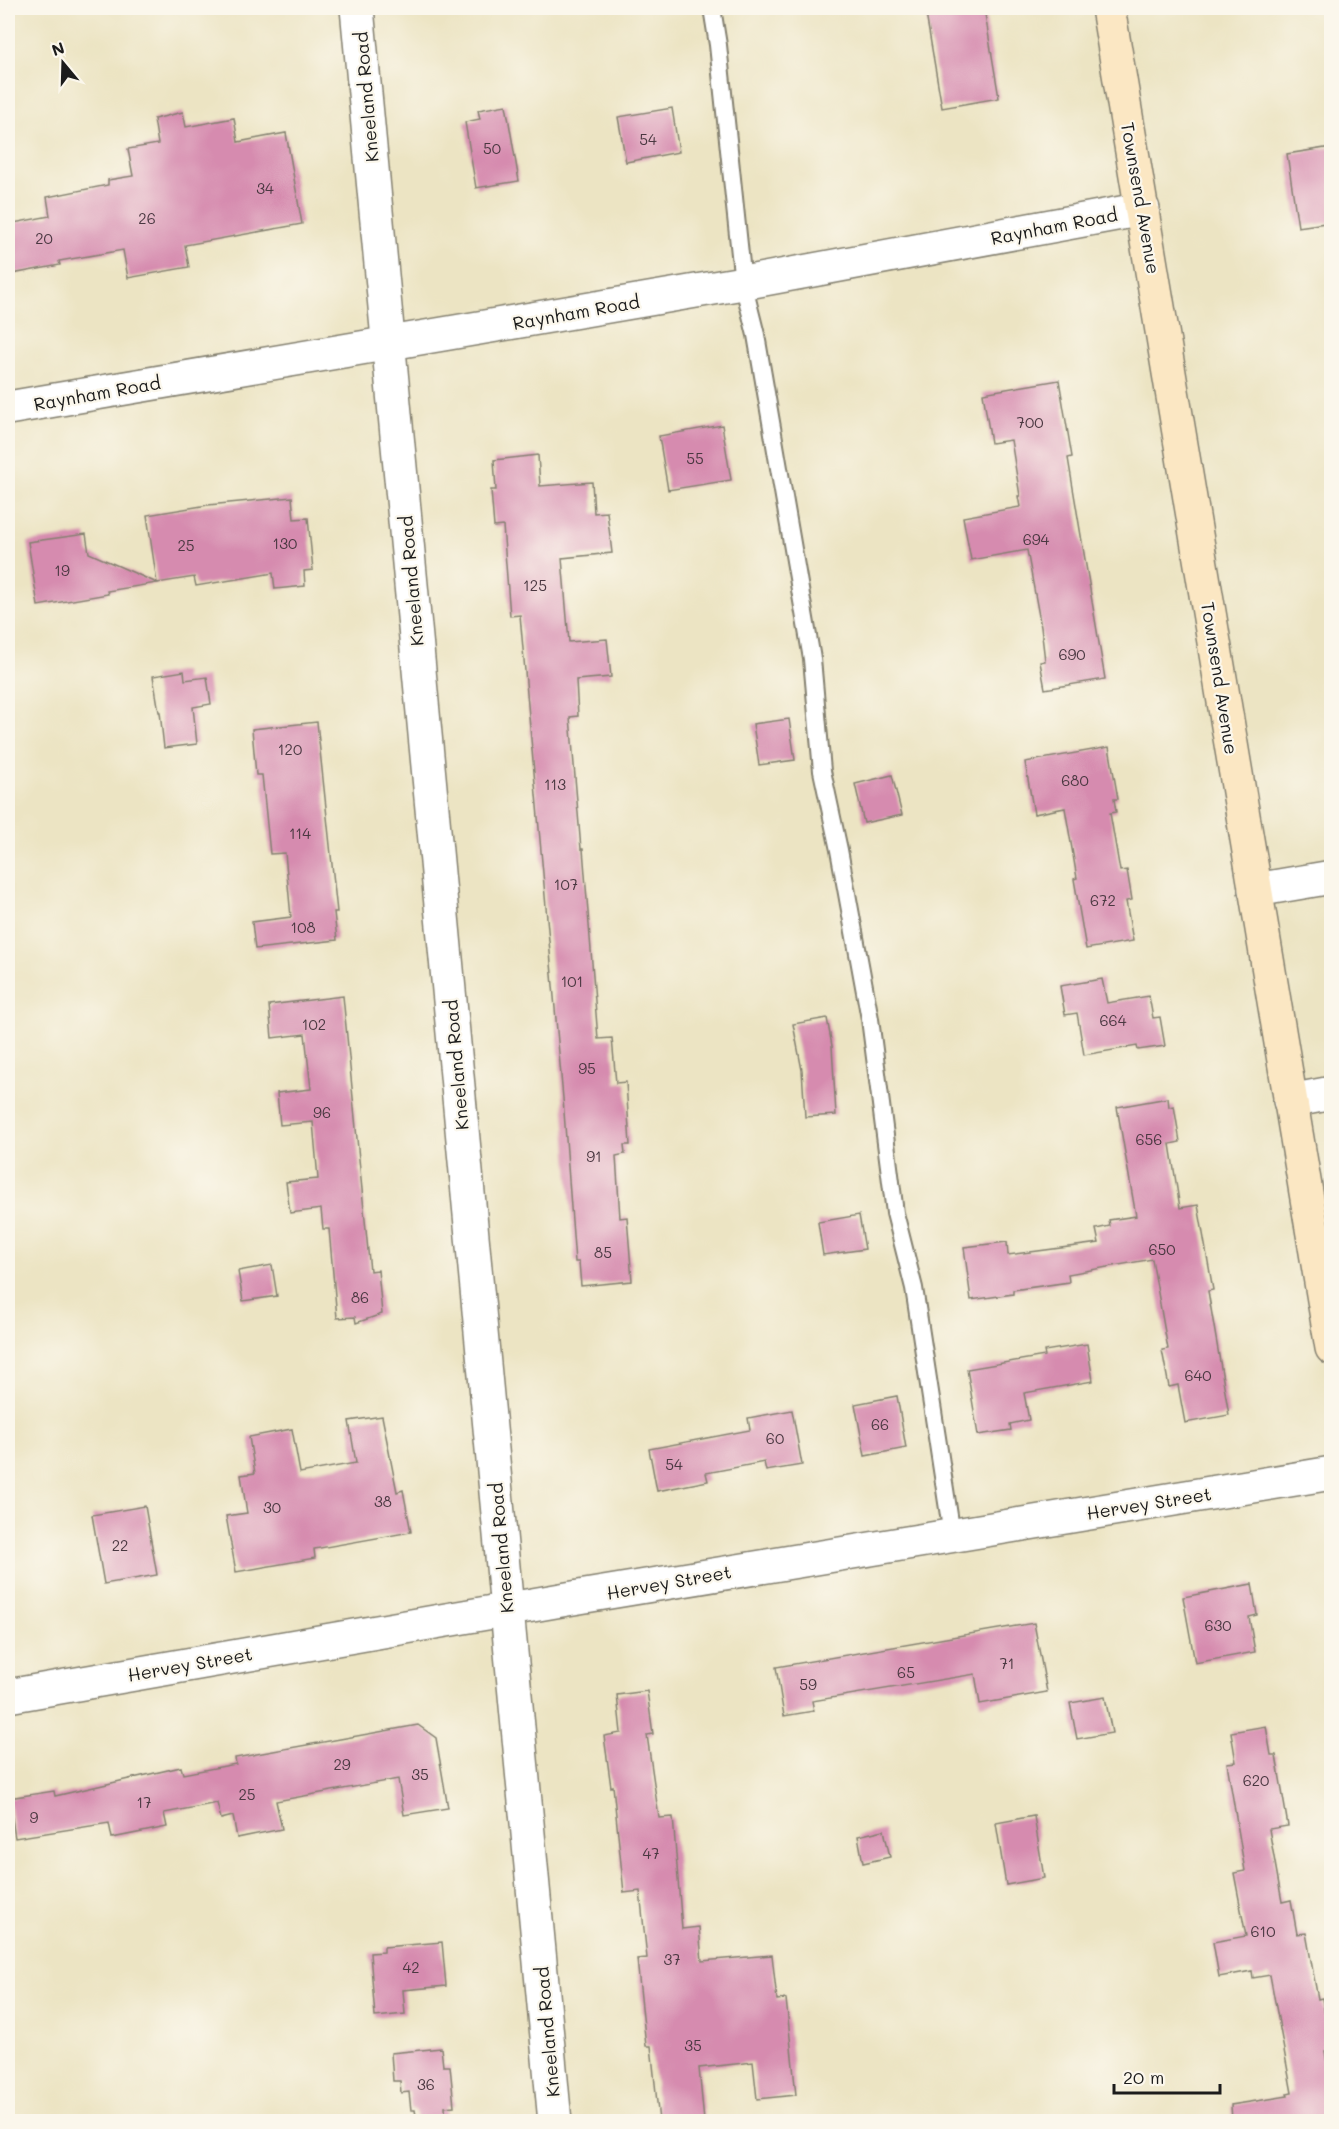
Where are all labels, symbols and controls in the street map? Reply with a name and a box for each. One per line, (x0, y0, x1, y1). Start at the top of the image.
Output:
street label: Kneeland Road (348, 31, 384, 163)
north arrow (33, 33, 93, 93)
text: N (49, 36, 67, 60)
street label: Townsend Avenue (1116, 120, 1166, 276)
house number: 54 (639, 129, 657, 149)
house number: 50 (483, 138, 501, 158)
house number: 34 (256, 178, 274, 198)
street label: Raynham Road (989, 202, 1119, 250)
house number: 26 (138, 208, 156, 228)
house number: 20 (35, 228, 53, 248)
street label: Raynham Road (511, 289, 641, 335)
street label: Raynham Road (32, 370, 162, 416)
house number: 700 (1017, 412, 1043, 432)
house number: 55 (686, 448, 704, 468)
street label: Kneeland Road (393, 515, 429, 647)
house number: 694 (1023, 529, 1050, 549)
house number: 130 (273, 533, 297, 553)
house number: 25 (177, 535, 195, 555)
house number: 19 (54, 560, 70, 580)
house number: 125 (523, 575, 547, 595)
street label: Townsend Avenue (1196, 600, 1244, 756)
house number: 690 (1058, 644, 1086, 664)
house number: 120 (278, 739, 302, 759)
house number: 680 (1061, 770, 1089, 790)
house number: 113 (544, 774, 566, 794)
house number: 114 (289, 823, 311, 843)
house number: 107 (554, 874, 578, 894)
house number: 672 (1090, 890, 1116, 910)
house number: 108 (290, 917, 316, 937)
house number: 101 (561, 971, 583, 991)
street label: Kneeland Road (438, 999, 474, 1131)
house number: 664 (1100, 1010, 1127, 1030)
house number: 102 (302, 1014, 326, 1034)
house number: 95 (578, 1058, 596, 1078)
house number: 96 (313, 1102, 331, 1122)
house number: 656 (1136, 1129, 1162, 1149)
house number: 91 (586, 1146, 602, 1166)
house number: 650 (1148, 1239, 1176, 1259)
house number: 85 (594, 1242, 612, 1262)
house number: 86 (351, 1287, 369, 1307)
house number: 640 (1184, 1365, 1212, 1385)
house number: 66 (871, 1414, 889, 1434)
house number: 60 (766, 1428, 784, 1448)
house number: 54 (665, 1454, 683, 1474)
street label: Hervey Street (1085, 1481, 1213, 1525)
street label: Kneeland Road (483, 1482, 519, 1614)
house number: 38 (374, 1491, 392, 1511)
house number: 30 (263, 1497, 281, 1517)
house number: 22 (112, 1535, 128, 1555)
street label: Hervey Street (605, 1559, 733, 1605)
house number: 630 (1204, 1615, 1232, 1635)
street label: Hervey Street (126, 1641, 254, 1687)
house number: 71 (999, 1653, 1015, 1673)
house number: 65 (897, 1662, 915, 1682)
house number: 59 (799, 1674, 817, 1694)
house number: 29 (333, 1754, 351, 1774)
house number: 35 (411, 1764, 429, 1784)
house number: 620 (1243, 1770, 1269, 1790)
house number: 25 (238, 1784, 256, 1804)
house number: 17 (136, 1792, 152, 1812)
house number: 9 (30, 1807, 39, 1827)
house number: 47 (642, 1843, 660, 1863)
house number: 610 (1250, 1921, 1276, 1941)
house number: 37 (663, 1949, 681, 1969)
house number: 42 (402, 1957, 420, 1977)
street label: Kneeland Road (529, 1966, 565, 2098)
house number: 35 (684, 2035, 702, 2055)
scale bar (1114, 2057, 1220, 2095)
text: 20 m (1123, 2065, 1164, 2089)
house number: 36 (417, 2074, 435, 2094)

